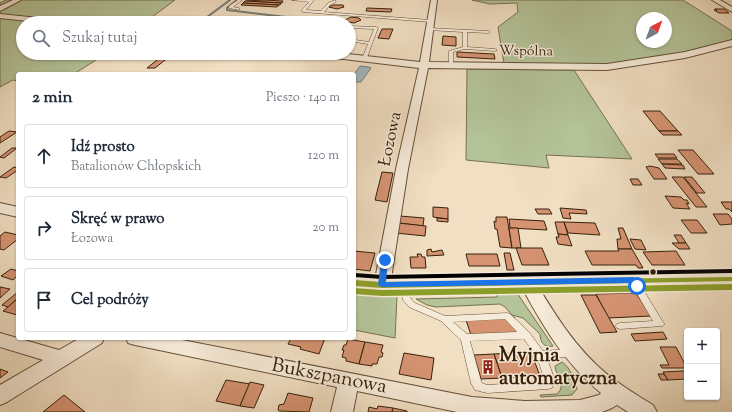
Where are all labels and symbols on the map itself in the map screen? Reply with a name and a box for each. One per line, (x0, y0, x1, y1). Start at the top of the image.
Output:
north arrow (636, 12, 672, 48)
street label: Wspólna (499, 42, 554, 62)
street label: Łozowa (374, 109, 409, 169)
route end (376, 251, 394, 269)
unlabelled marker (648, 267, 658, 277)
route start (628, 277, 646, 295)
place label: Myjnia automatyczna (499, 342, 618, 394)
street label: Bukszpanowa (269, 352, 389, 402)
building icon: Myjnia automatyczna (480, 359, 496, 375)

